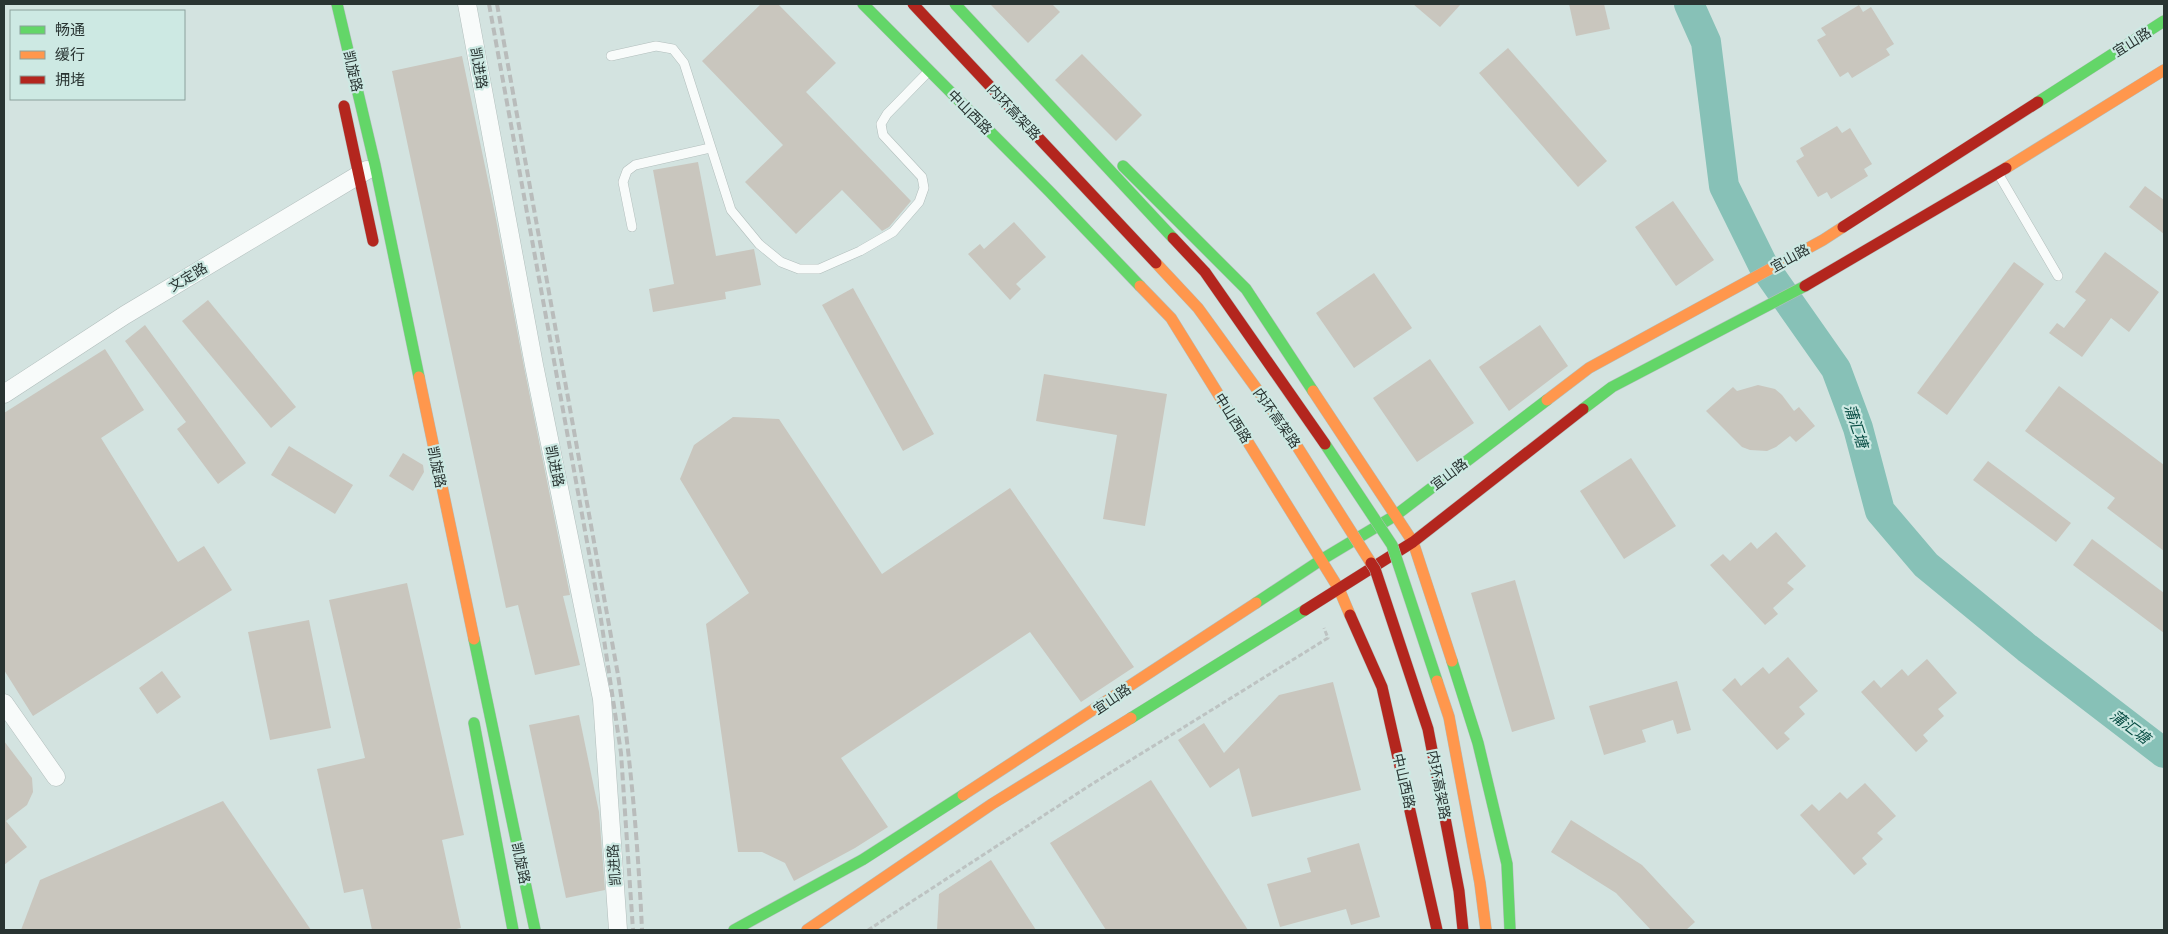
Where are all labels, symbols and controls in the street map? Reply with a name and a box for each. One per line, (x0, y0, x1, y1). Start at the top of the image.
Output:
legend (10, 10, 185, 100)
text: 畅通 (55, 20, 85, 39)
street label: 宜山路 (2109, 23, 2155, 61)
text: 缓行 (55, 45, 85, 64)
street label: 凯进路 (466, 46, 492, 90)
street label: 凯旋路 (340, 49, 366, 93)
text: 拥堵 (55, 70, 85, 89)
street label: 内环高架路 (984, 80, 1044, 144)
street label: 中山西路 (944, 86, 996, 138)
street label: 宜山路 (1767, 240, 1813, 276)
street label: 文定路 (165, 258, 211, 296)
street label: 内环高架路 (1250, 384, 1304, 452)
street label: 中山西路 (1211, 389, 1255, 447)
water label: 蒲汇塘 (1840, 402, 1873, 453)
street label: 凯进路 (542, 444, 568, 488)
street label: 凯旋路 (424, 445, 450, 489)
street label: 宜山路 (1427, 454, 1471, 494)
street label: 宜山路 (1090, 680, 1134, 718)
water label: 蒲汇塘 (2107, 705, 2156, 750)
street label: 内环高架路 (1423, 749, 1455, 821)
street label: 中山西路 (1389, 752, 1419, 810)
street label: 凯旋路 (508, 841, 534, 885)
street label: 凯进路 (604, 843, 624, 887)

